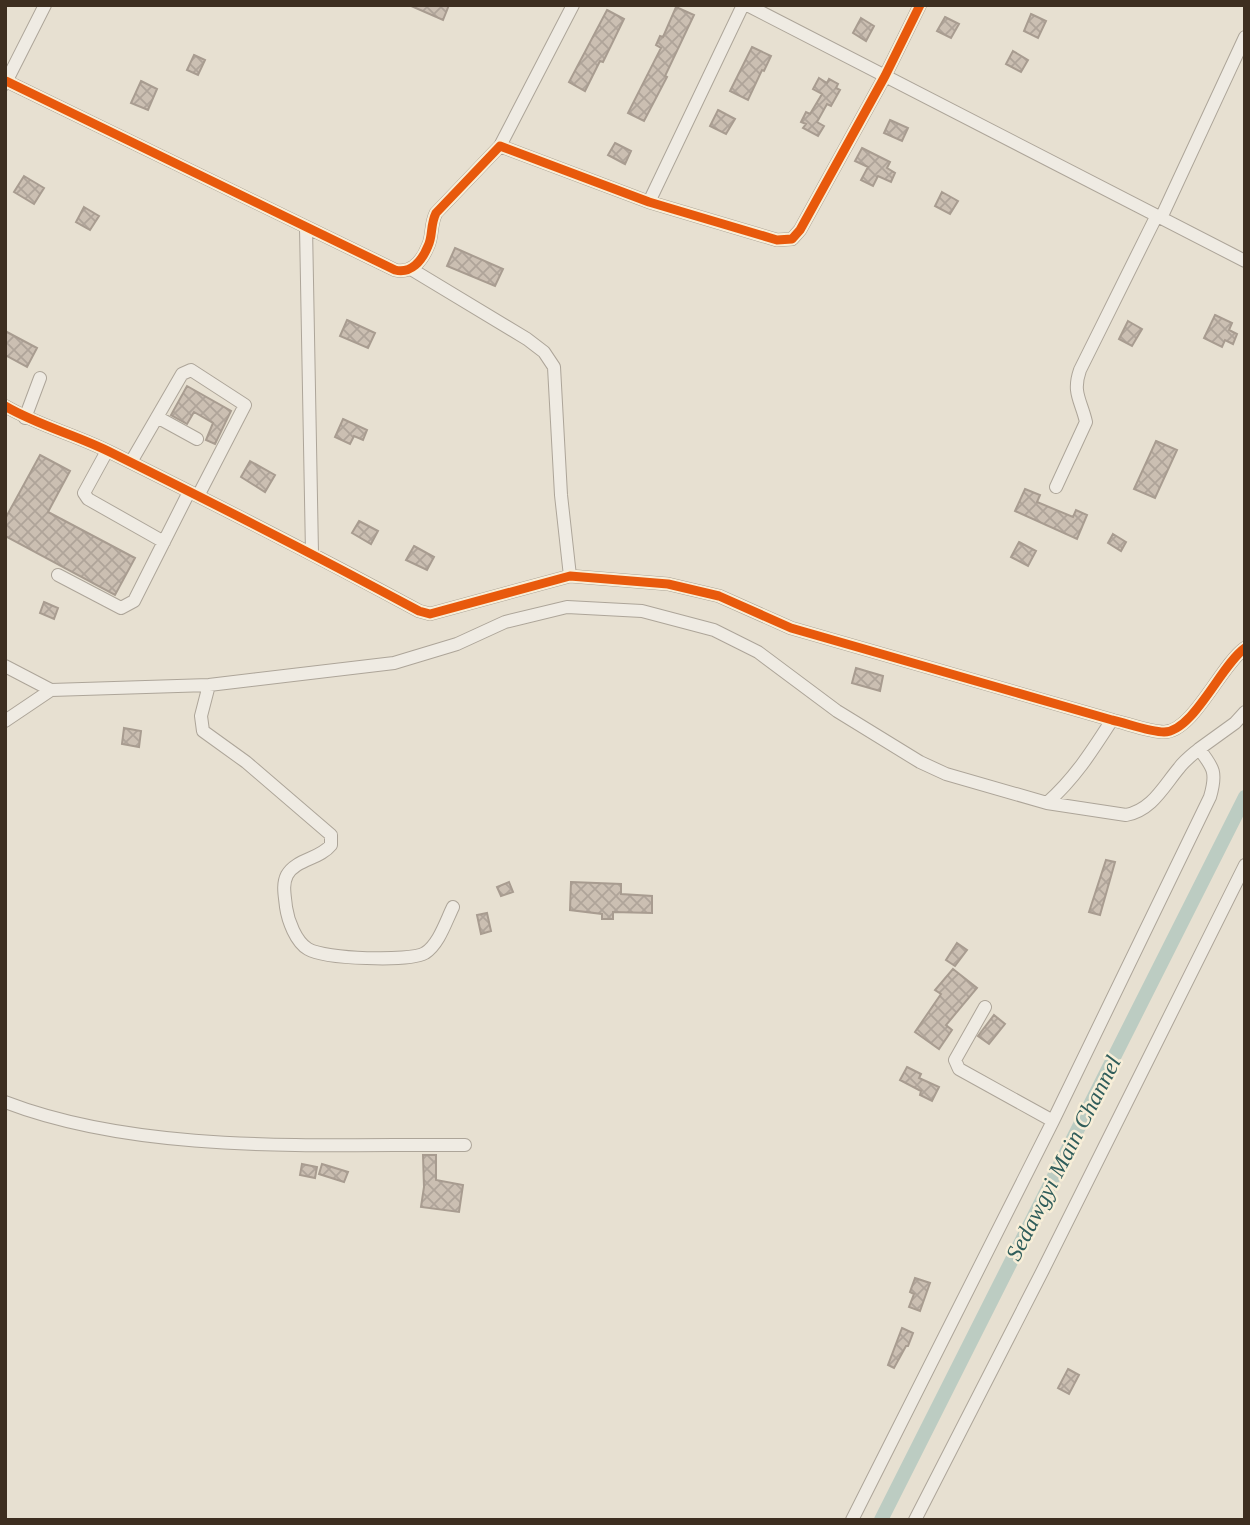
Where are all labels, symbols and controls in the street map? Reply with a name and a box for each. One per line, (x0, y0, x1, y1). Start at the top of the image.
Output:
water label: Sedawgyi Main Channel (1001, 1052, 1126, 1265)

